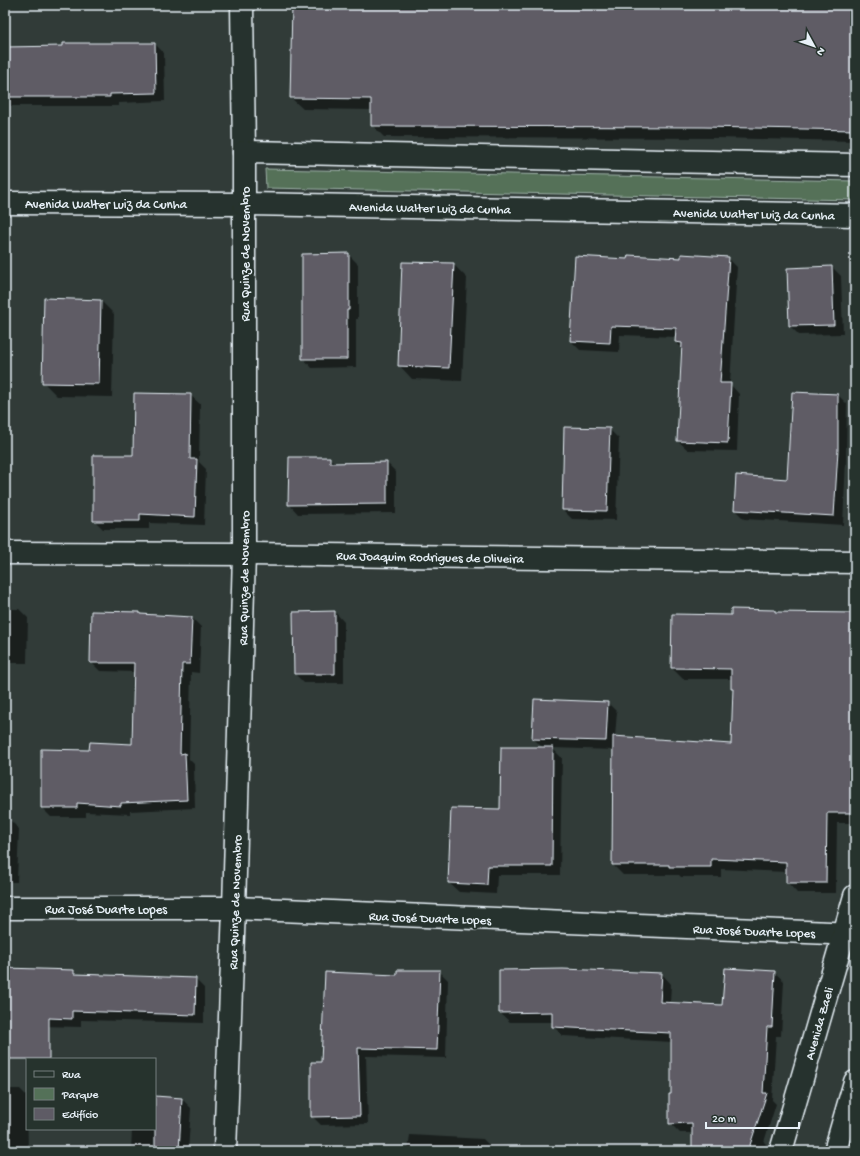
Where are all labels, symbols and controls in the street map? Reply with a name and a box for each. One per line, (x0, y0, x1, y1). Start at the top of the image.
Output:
north arrow (794, 26, 834, 66)
text: N (813, 45, 827, 58)
street label: Rua Quinze de Novembro (239, 186, 254, 322)
street label: Avenida Walter Luiz da Cunha (25, 198, 188, 213)
street label: Avenida Walter Luiz da Cunha (349, 201, 512, 218)
street label: Avenida Walter Luiz da Cunha (673, 207, 836, 224)
street label: Rua Quinze de Novembro (237, 510, 254, 646)
street label: Rua Joaquim Rodrigues de Oliveira (336, 549, 525, 568)
street label: Rua Quinze de Novembro (227, 834, 246, 970)
street label: Rua José Duarte Lopes (45, 903, 168, 918)
street label: Rua José Duarte Lopes (369, 910, 493, 929)
street label: Rua José Duarte Lopes (693, 923, 817, 942)
street label: Avenida Zaeli (803, 985, 838, 1062)
legend (26, 1058, 156, 1130)
text: Rua (62, 1069, 81, 1083)
text: Parque (61, 1089, 99, 1103)
scale bar (706, 1104, 799, 1130)
text: Edifício (62, 1109, 98, 1123)
text: 20 m (712, 1113, 737, 1127)

